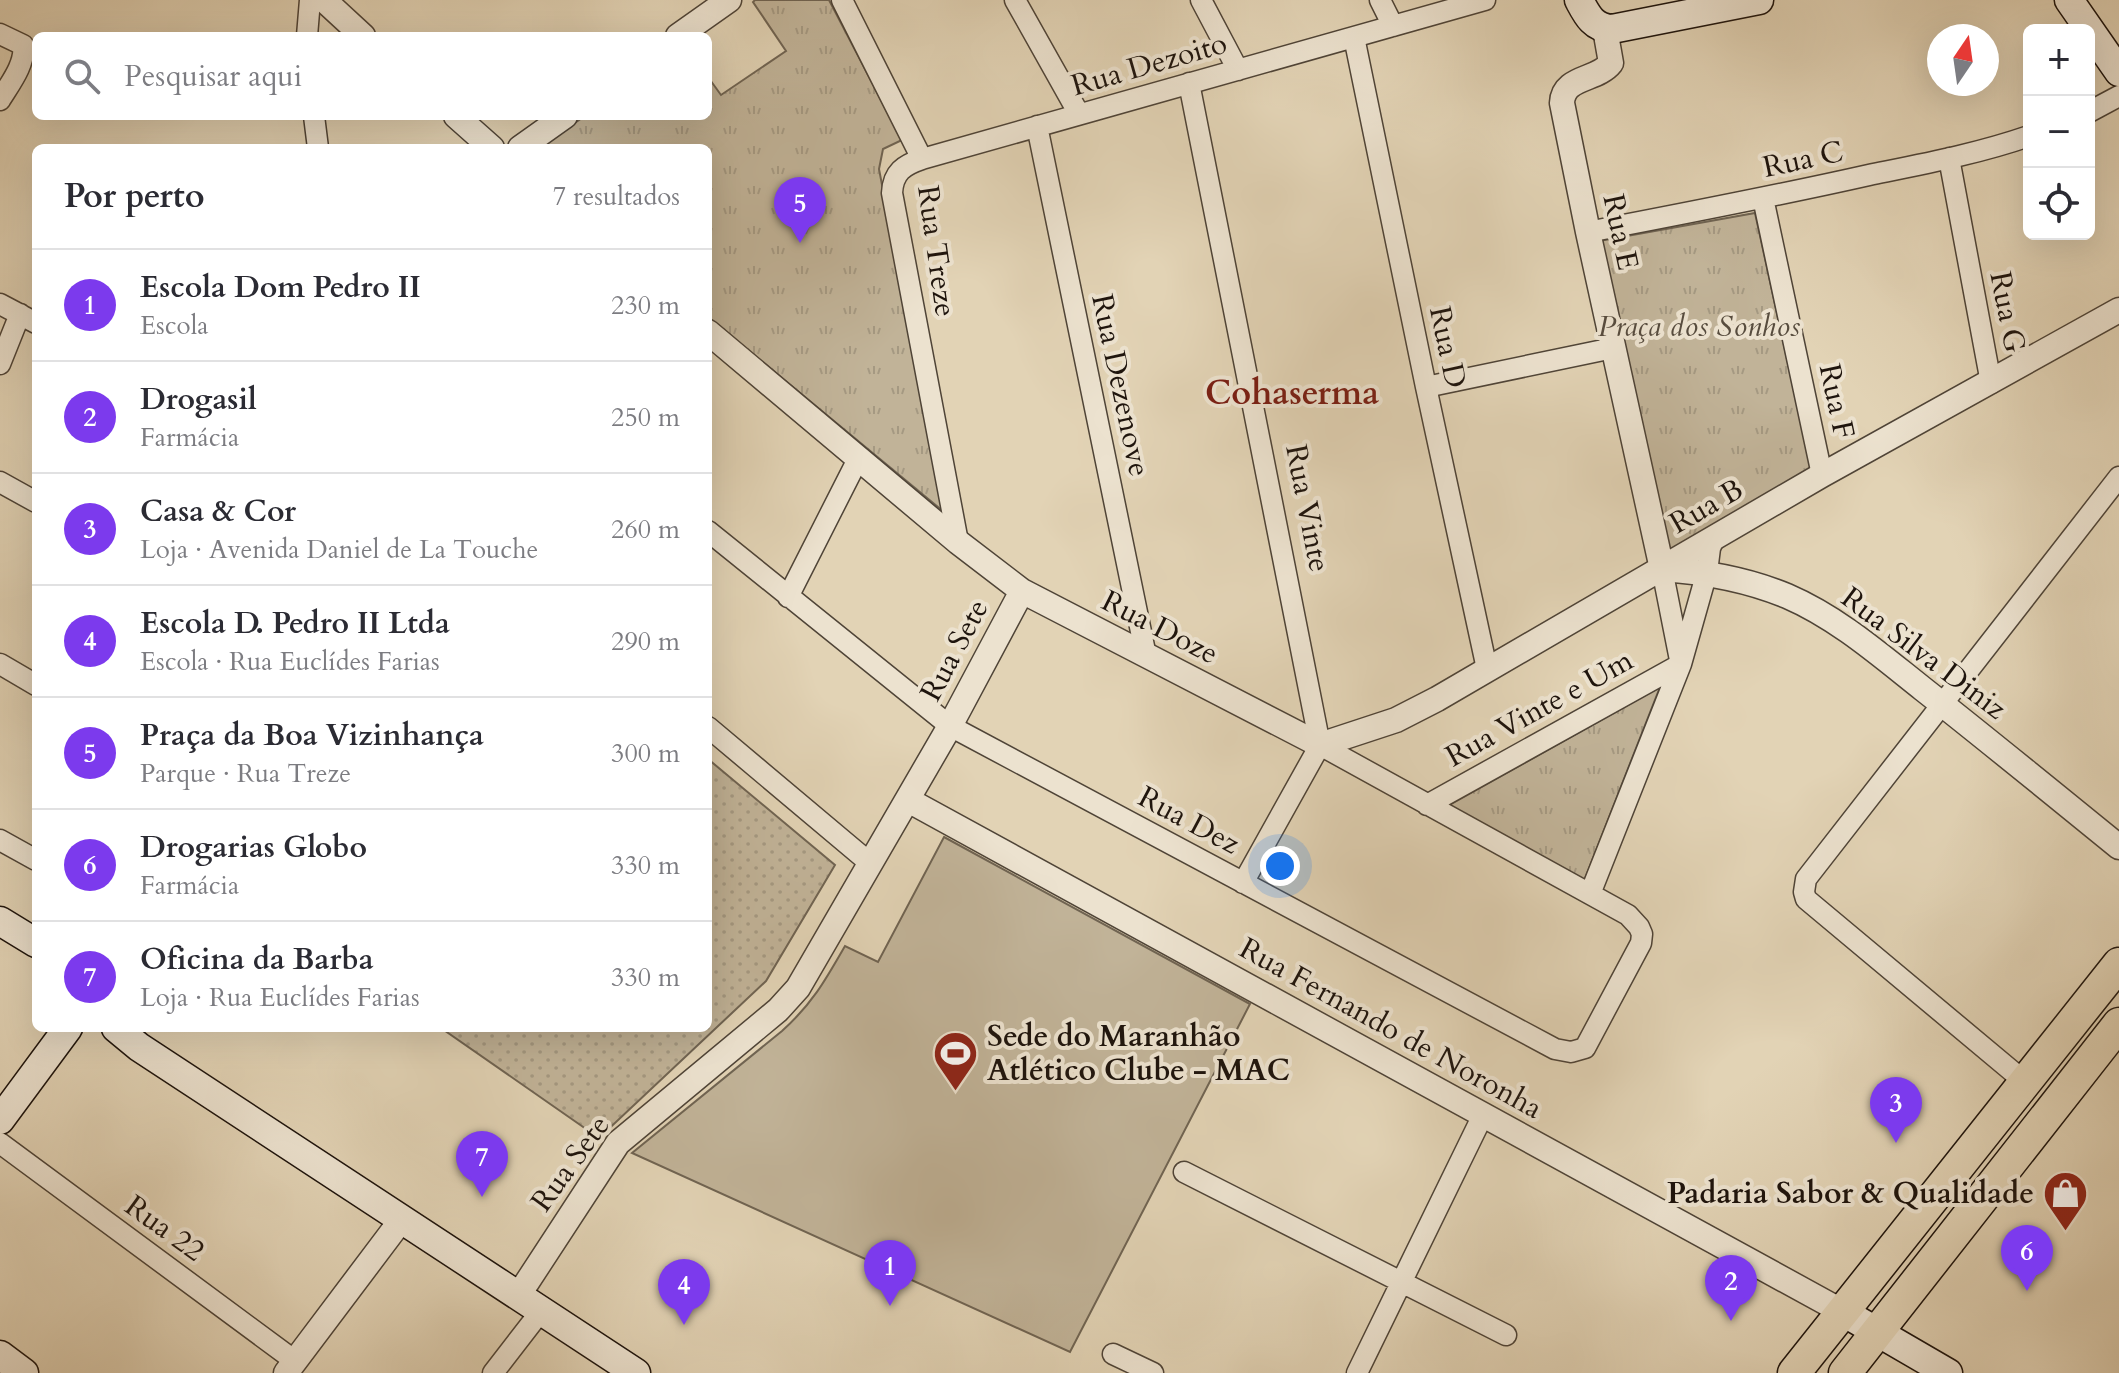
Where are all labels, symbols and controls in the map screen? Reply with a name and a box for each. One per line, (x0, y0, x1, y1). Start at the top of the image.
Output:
street label: Rua Dezoito (1067, 23, 1232, 106)
north arrow (1927, 24, 1999, 96)
map controls (2023, 24, 2095, 240)
button: + (2023, 24, 2095, 96)
search box (32, 32, 712, 120)
icon: search (60, 54, 104, 98)
text: Pesquisar aqui (124, 56, 302, 97)
button: − (2023, 96, 2095, 168)
street label: Rua C (1759, 131, 1847, 188)
button: locate (2023, 168, 2095, 240)
text: Por perto (64, 173, 205, 219)
pin: 5 (774, 177, 826, 243)
text: 7 resultados (553, 179, 680, 214)
street label: Rua Treze (907, 183, 966, 319)
street label: Rua E (1592, 190, 1649, 274)
text: Escola Dom Pedro II (140, 267, 421, 308)
street label: Rua G (1980, 268, 2036, 357)
text: 1 (83, 288, 97, 323)
text: 230 m (611, 288, 680, 323)
street label: Rua Dezenove (1081, 290, 1160, 480)
street label: Rua D (1419, 302, 1476, 392)
park label: Praça dos Sonhos (1598, 306, 1800, 347)
text: Escola (140, 308, 209, 343)
street label: Rua F (1809, 360, 1864, 442)
district label: Cohaserma (1205, 370, 1379, 416)
text: Drogasil (140, 379, 257, 420)
text: 2 (83, 400, 97, 435)
text: 250 m (611, 400, 680, 435)
text: Farmácia (140, 420, 239, 455)
street label: Rua Vinte (1275, 441, 1340, 575)
street label: Rua B (1662, 469, 1751, 544)
text: Casa & Cor (140, 491, 296, 532)
text: 3 (83, 512, 97, 547)
text: 260 m (611, 512, 680, 547)
text: Loja · Avenida Daniel de La Touche (140, 532, 538, 567)
street label: Rua Silva Diniz (1833, 578, 2015, 729)
street label: Rua Doze (1094, 581, 1225, 674)
street label: Rua Sete (911, 592, 998, 708)
text: Escola D. Pedro II Ltda (140, 603, 450, 644)
text: 4 (83, 624, 97, 659)
text: 290 m (611, 624, 680, 659)
street label: Rua Vinte e Um (1438, 640, 1641, 777)
text: Escola · Rua Euclídes Farias (140, 644, 440, 679)
text: Praça da Boa Vizinhança (140, 715, 484, 756)
text: 5 (83, 736, 97, 771)
text: 300 m (611, 736, 680, 771)
text: Parque · Rua Treze (140, 756, 351, 791)
street label: Rua Dez (1131, 777, 1247, 865)
text: Drogarias Globo (140, 827, 367, 868)
your location (1260, 846, 1300, 886)
text: 6 (83, 848, 97, 883)
text: 330 m (611, 848, 680, 883)
text: Farmácia (140, 868, 239, 903)
street label: Rua Fernando de Noronha (1232, 928, 1550, 1129)
text: Oficina da Barba (140, 939, 374, 980)
text: 7 (83, 960, 97, 995)
text: 330 m (611, 960, 680, 995)
text: Loja · Rua Euclídes Farias (140, 980, 420, 1015)
place label: Sede do Maranhão Atlético Clube - MAC (987, 1016, 1290, 1091)
sports icon: Sede do Maranhão Atlético Clube - MAC (932, 1029, 980, 1092)
pin: 3 (1870, 1077, 1922, 1143)
street label: Rua Sete (521, 1107, 619, 1220)
pin: 7 (456, 1131, 508, 1197)
shop icon: Padaria Sabor & Qualidade (2041, 1169, 2089, 1232)
place label: Padaria Sabor & Qualidade (1667, 1173, 2034, 1214)
street label: Rua 22 (117, 1186, 213, 1271)
pin: 6 (2001, 1225, 2053, 1291)
pin: 1 (864, 1240, 916, 1306)
pin: 2 (1705, 1255, 1757, 1321)
pin: 4 (658, 1259, 710, 1325)

